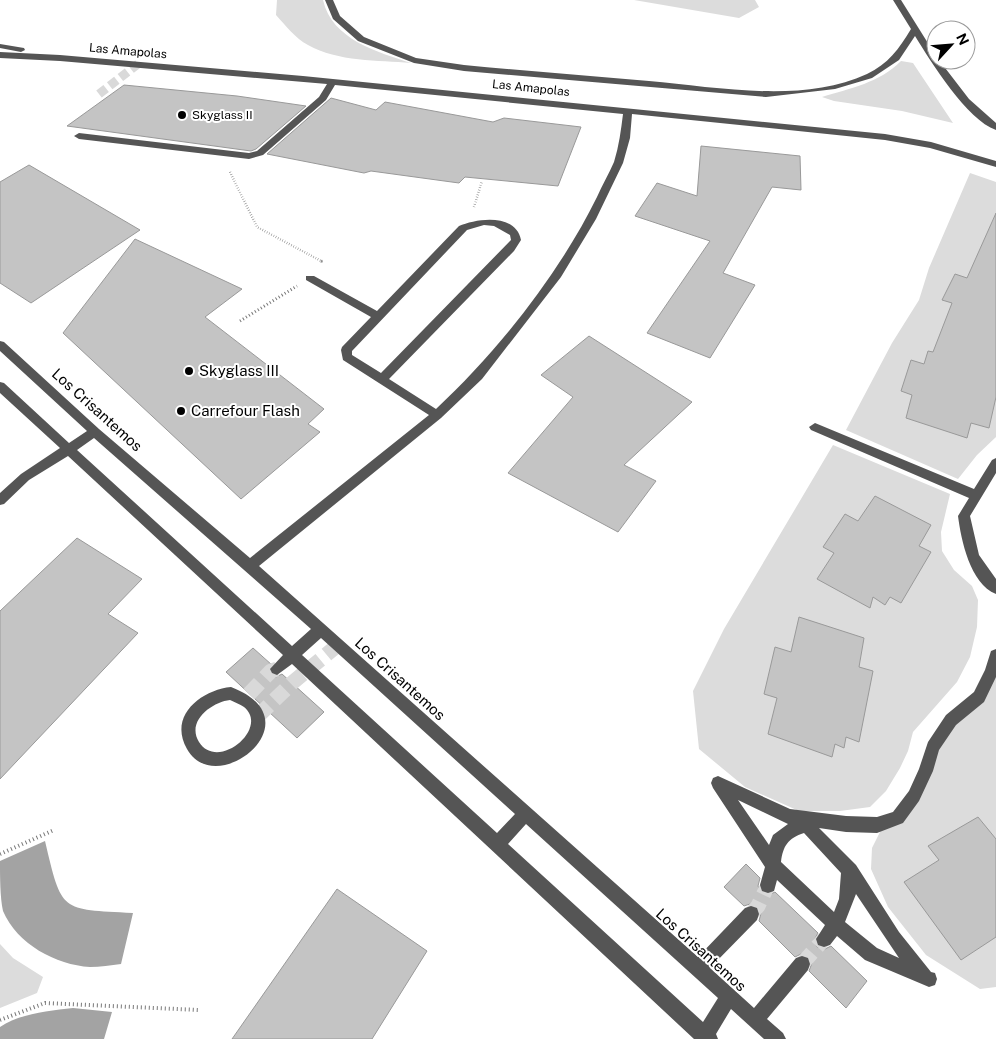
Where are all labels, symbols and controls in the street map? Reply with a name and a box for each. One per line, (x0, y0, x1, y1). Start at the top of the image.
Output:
north arrow (926, 20, 976, 70)
text: N (953, 31, 972, 48)
street label: Las Amapolas (89, 41, 167, 61)
street label: Las Amapolas (492, 77, 570, 99)
place label: Skyglass II (192, 108, 253, 122)
marker: Skyglass II (176, 109, 188, 121)
place label: Skyglass III (199, 362, 279, 379)
street label: Los Crisantemos (49, 365, 146, 455)
marker: Skyglass III (183, 365, 195, 377)
place label: Carrefour Flash (191, 402, 300, 419)
marker: Carrefour Flash (175, 405, 187, 417)
street label: Los Crisantemos (352, 634, 449, 724)
street label: Los Crisantemos (653, 905, 750, 995)

